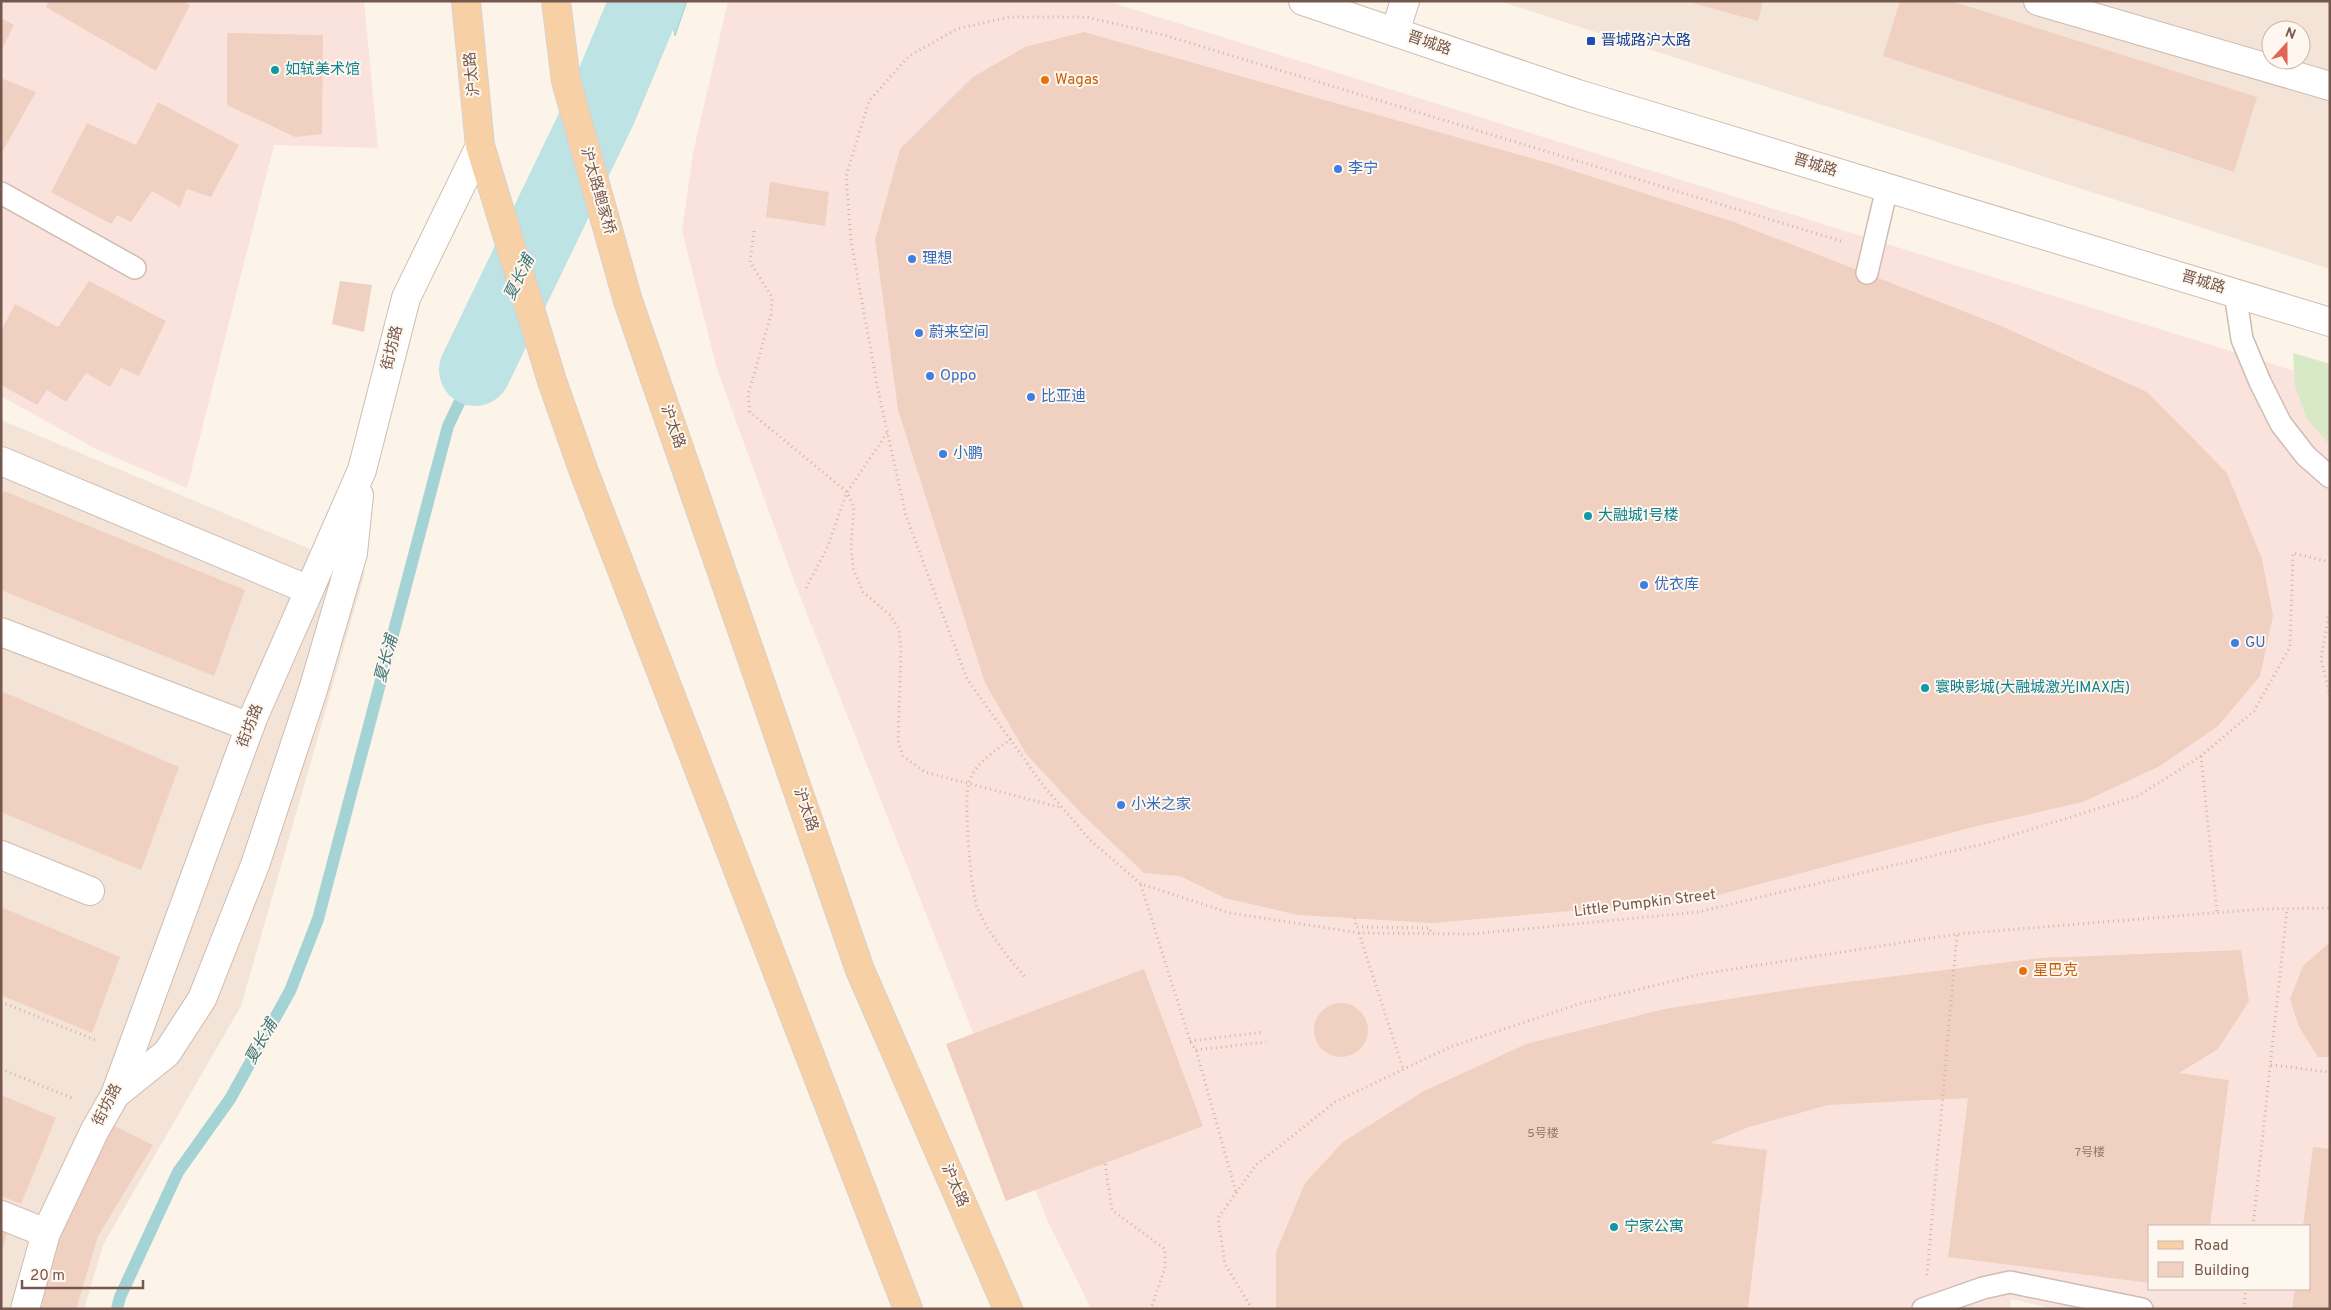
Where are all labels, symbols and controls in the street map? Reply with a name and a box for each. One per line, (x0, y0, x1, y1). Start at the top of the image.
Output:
north arrow (2261, 20, 2311, 70)
text: N (2282, 25, 2298, 44)
street label: 晋城路 (1405, 28, 1453, 60)
place label: 晋城路沪太路 (1601, 32, 1691, 51)
marker: 晋城路沪太路 (1585, 35, 1597, 47)
street label: 沪太路 (461, 51, 485, 97)
place label: 如轼美术馆 (285, 60, 360, 80)
marker: 如轼美术馆 (269, 64, 281, 76)
place label: Wagas (1055, 71, 1099, 90)
marker: Wagas (1039, 74, 1051, 86)
street label: 沪太路鲍家桥 (575, 145, 619, 237)
street label: 晋城路 (1791, 150, 1839, 182)
place label: 李宁 (1348, 160, 1378, 179)
marker: 李宁 (1332, 163, 1344, 175)
water label: 夏长浦 (500, 249, 541, 304)
place label: 理想 (922, 250, 952, 269)
marker: 理想 (906, 253, 918, 265)
street label: 晋城路 (2179, 267, 2227, 299)
street label: 街坊路 (377, 324, 408, 372)
place label: 蔚来空间 (929, 324, 989, 343)
marker: 蔚来空间 (913, 327, 925, 339)
place label: Oppo (940, 367, 977, 386)
marker: Oppo (924, 370, 936, 382)
place label: 比亚迪 (1041, 388, 1086, 407)
marker: 比亚迪 (1025, 391, 1037, 403)
street label: 沪太路 (656, 403, 688, 451)
place label: 小鹏 (953, 445, 983, 464)
marker: 小鹏 (937, 448, 949, 460)
place label: 大融城1号楼 (1598, 507, 1679, 526)
marker: 大融城1号楼 (1582, 510, 1594, 522)
place label: 优衣库 (1654, 575, 1699, 595)
marker: 优衣库 (1638, 579, 1650, 591)
water label: 夏长浦 (371, 630, 404, 685)
place label: GU (2245, 634, 2266, 653)
marker: GU (2229, 637, 2241, 649)
place label: 寰映影城(大融城激光IMAX店) (1935, 679, 2130, 698)
marker: 寰映影城(大融城激光IMAX店) (1919, 682, 1931, 694)
street label: 街坊路 (233, 701, 268, 750)
street label: 沪太路 (789, 786, 821, 834)
place label: 小米之家 (1131, 796, 1191, 815)
marker: 小米之家 (1115, 799, 1127, 811)
street label: Little Pumpkin Street (1573, 886, 1717, 922)
place label: 星巴克 (2033, 962, 2078, 981)
marker: 星巴克 (2017, 965, 2029, 977)
water label: 夏长浦 (242, 1014, 284, 1068)
street label: 街坊路 (88, 1080, 127, 1129)
house number: 5号楼 (1527, 1126, 1559, 1142)
house number: 7号楼 (2075, 1145, 2105, 1161)
street label: 沪太路 (936, 1162, 972, 1210)
place label: 宁家公寓 (1624, 1218, 1684, 1237)
marker: 宁家公寓 (1608, 1221, 1620, 1233)
legend (2148, 1225, 2311, 1290)
text: Road (2194, 1237, 2229, 1256)
scale bar (22, 1258, 144, 1290)
text: Building (2194, 1262, 2249, 1281)
text: 20 m (30, 1267, 65, 1286)

